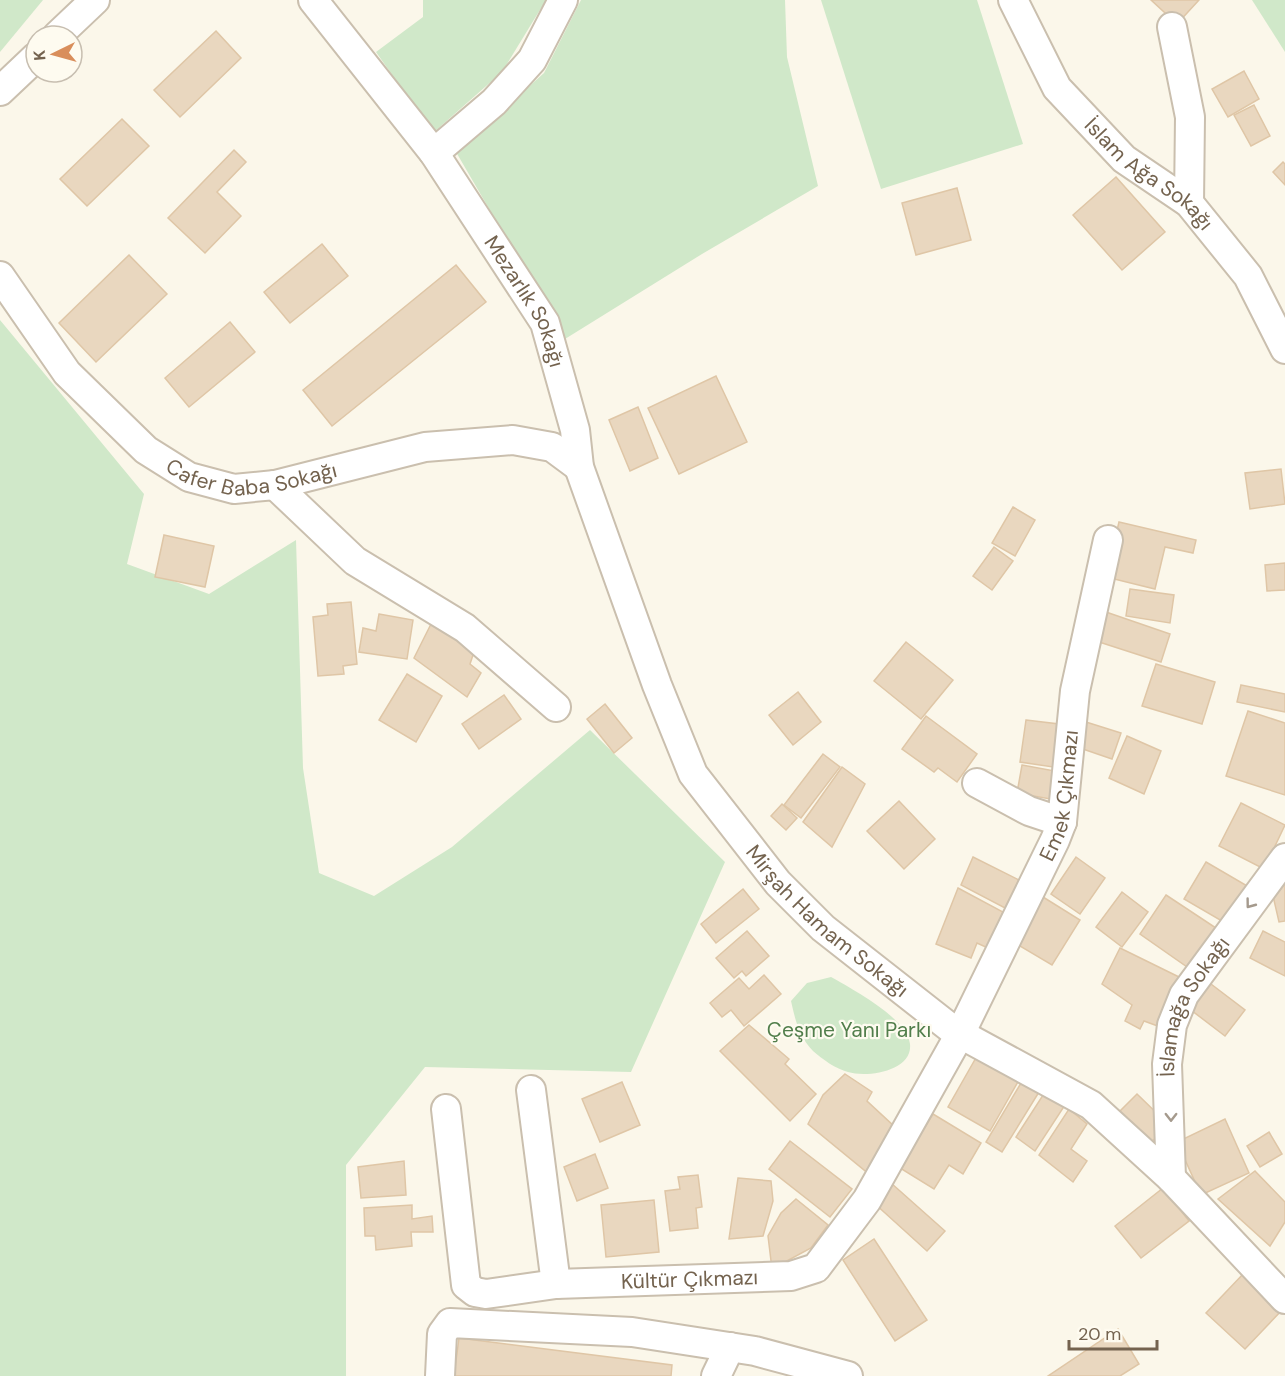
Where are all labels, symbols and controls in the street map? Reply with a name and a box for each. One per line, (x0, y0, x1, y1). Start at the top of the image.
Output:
north arrow (24, 24, 84, 84)
text: K (29, 49, 50, 61)
street label: İslam Ağa Sokağı (1078, 112, 1220, 236)
street label: Mezarlık Sokağı (478, 230, 571, 370)
street label: Cafer Baba Sokağı (160, 452, 340, 503)
street label: Emek Çıkmazı (1033, 729, 1085, 866)
street label: Mirşah Hamam Sokağı (739, 839, 914, 1004)
one-way arrow (1246, 898, 1257, 909)
street label: İslamağa Sokağı (1153, 931, 1236, 1077)
park label: Çeşme Yanı Parkı (767, 1016, 931, 1044)
one-way arrow (1165, 1113, 1177, 1122)
street label: Kültür Çıkmazı (620, 1263, 758, 1296)
scale bar (1069, 1313, 1158, 1351)
text: 20 m (1078, 1322, 1121, 1346)

